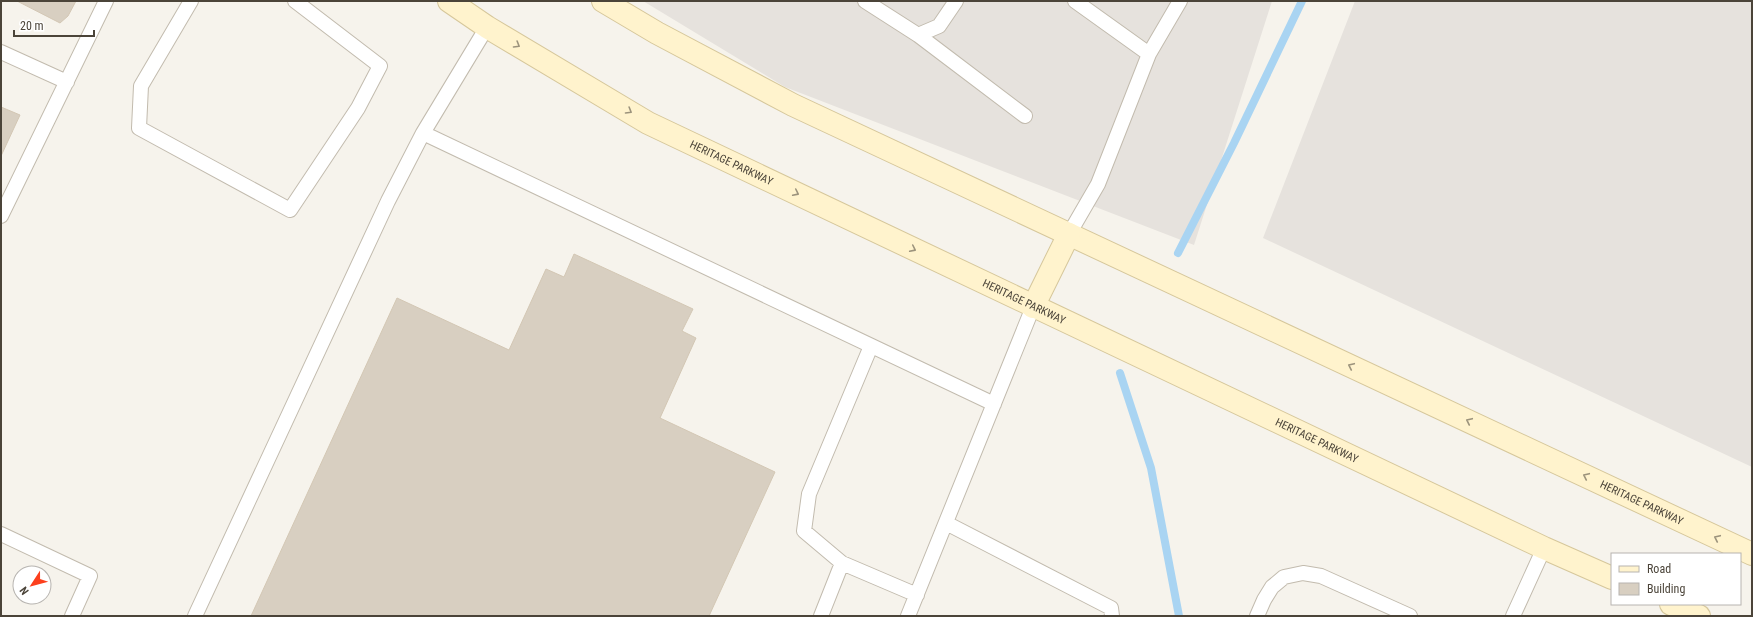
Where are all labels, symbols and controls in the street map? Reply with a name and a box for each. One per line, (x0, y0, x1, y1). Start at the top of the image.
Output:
scale bar (14, 12, 94, 38)
text: 20 m (20, 19, 44, 33)
one-way arrow (513, 40, 520, 48)
one-way arrow (625, 107, 632, 114)
street label: HERITAGE PARKWAY (688, 137, 775, 188)
one-way arrow (792, 188, 799, 196)
one-way arrow (909, 244, 917, 252)
street label: HERITAGE PARKWAY (981, 276, 1068, 327)
one-way arrow (1348, 363, 1355, 371)
street label: HERITAGE PARKWAY (1274, 415, 1361, 466)
one-way arrow (1465, 418, 1473, 426)
one-way arrow (1583, 473, 1591, 481)
street label: HERITAGE PARKWAY (1598, 477, 1686, 528)
one-way arrow (1713, 535, 1721, 543)
legend (1611, 553, 1741, 605)
text: Road (1647, 562, 1671, 576)
north arrow (12, 565, 52, 605)
text: Building (1647, 582, 1685, 596)
text: N (17, 584, 32, 597)

